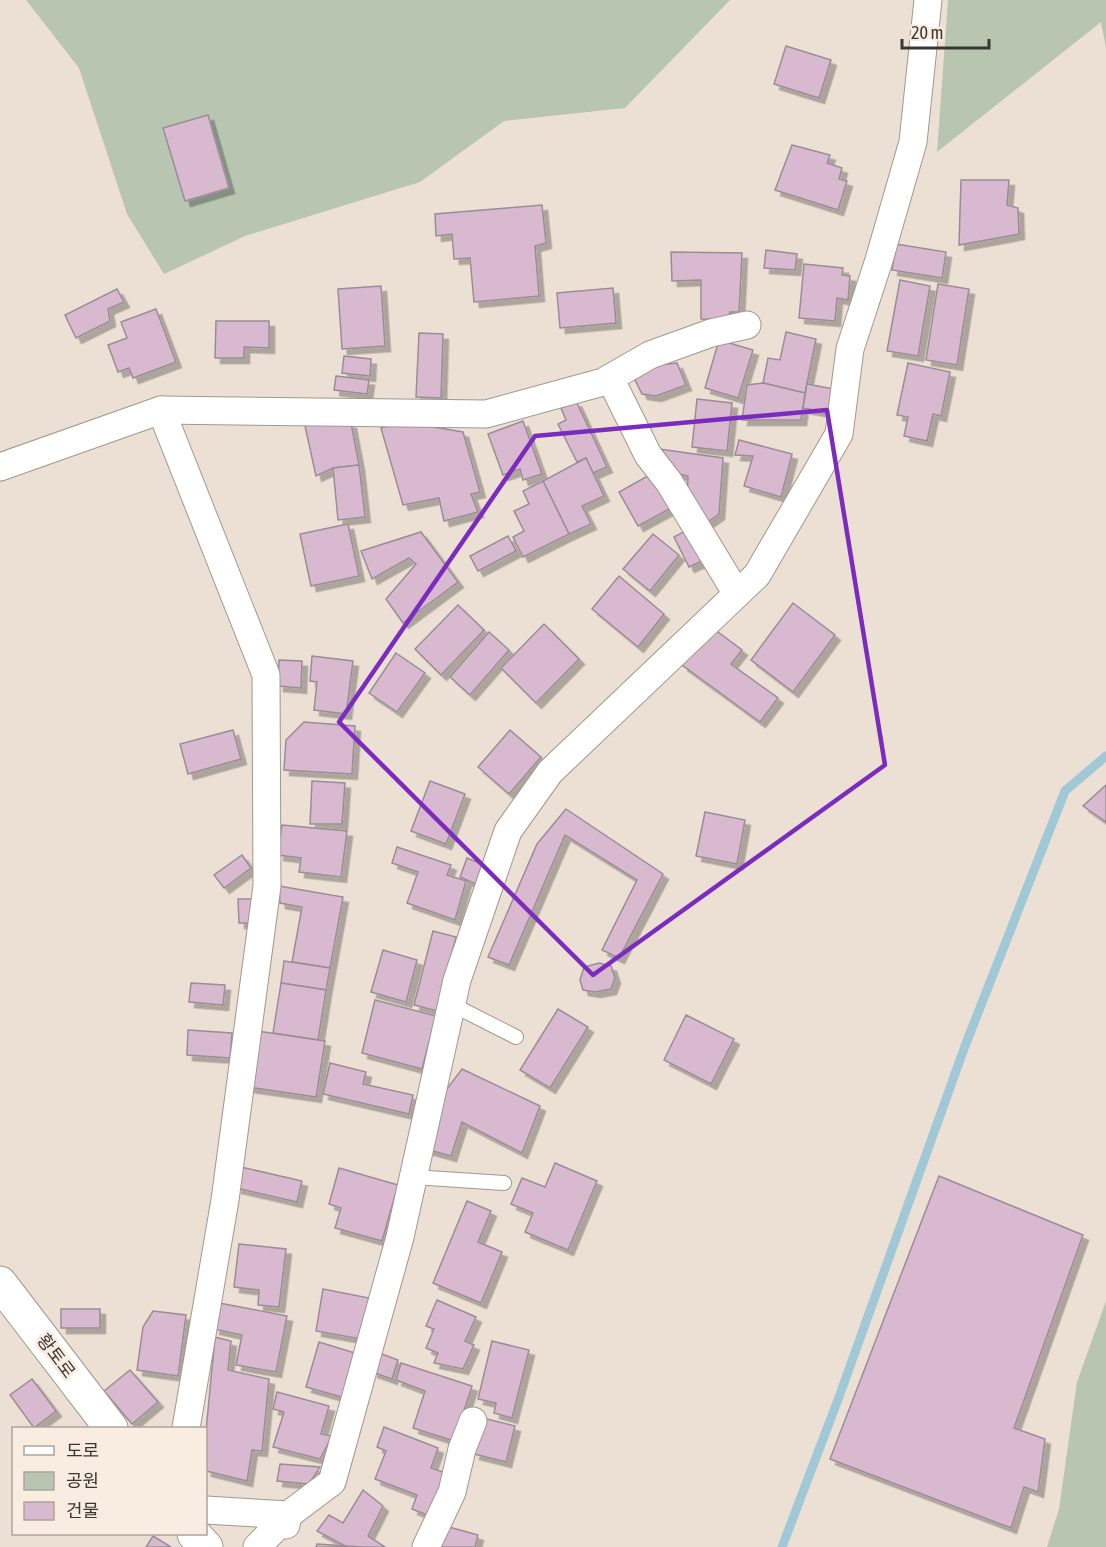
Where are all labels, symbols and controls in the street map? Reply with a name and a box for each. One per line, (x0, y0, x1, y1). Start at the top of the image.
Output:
scale bar (902, 12, 989, 50)
text: 20 m (911, 22, 943, 43)
street label: 황토로 (33, 1330, 80, 1382)
legend (12, 1427, 207, 1535)
text: 도로 (66, 1440, 99, 1461)
text: 공원 (66, 1470, 99, 1491)
text: 건물 (66, 1500, 99, 1521)

